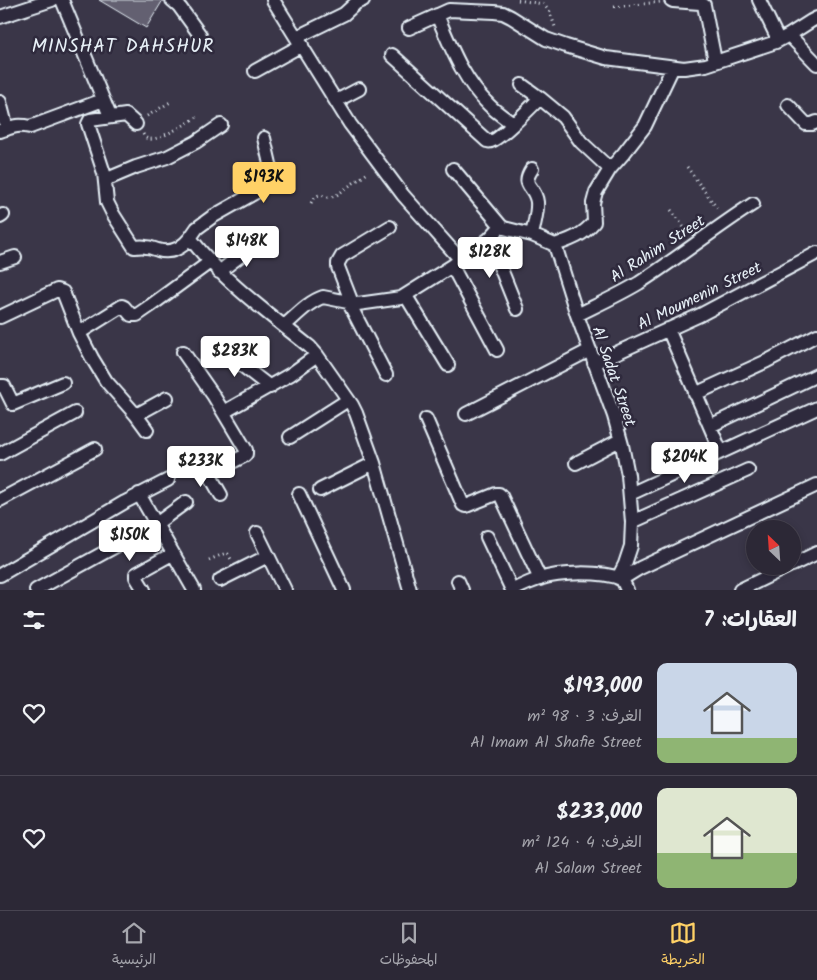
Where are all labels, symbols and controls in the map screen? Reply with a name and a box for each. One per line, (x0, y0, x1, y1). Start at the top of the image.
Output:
district label: MINSHAT DAHSHUR (32, 32, 214, 62)
pin: $193K (229, 162, 299, 204)
text: $193K (244, 165, 284, 190)
street label: Al Rahim Street (605, 209, 711, 289)
pin: $148K (212, 226, 282, 268)
text: $148K (226, 229, 268, 254)
pin: $128K (455, 236, 525, 279)
text: $128K (469, 240, 511, 265)
street label: Al Moumenin Street (633, 255, 767, 337)
street label: Al Sadat Street (585, 323, 643, 431)
pin: $283K (200, 336, 270, 378)
text: $283K (212, 339, 258, 364)
pin: $204K (650, 442, 720, 484)
text: $204K (662, 445, 708, 470)
pin: $233K (166, 446, 236, 488)
text: $233K (178, 449, 224, 474)
pin: $150K (95, 520, 165, 562)
north arrow (746, 520, 801, 575)
map controls (746, 520, 801, 575)
text: $150K (110, 523, 150, 548)
text: العقارات: 7 (703, 604, 797, 637)
icon: filters (20, 606, 48, 634)
text: $193,000 (563, 670, 642, 703)
icon: home (697, 683, 757, 743)
icon: heart (20, 699, 48, 727)
text: الغرف: 3 · 98 m² (527, 704, 642, 729)
text: Al Imam Al Shafie Street (470, 730, 642, 755)
text: $233,000 (557, 796, 642, 829)
icon: home (697, 808, 757, 868)
icon: heart (20, 824, 48, 852)
text: الغرف: 4 · 124 m² (522, 830, 642, 855)
text: Al Salam Street (535, 856, 642, 881)
tab: الرئيسية (112, 919, 156, 972)
tab: المحفوظات (380, 919, 437, 972)
tab: الخريطة (661, 919, 705, 972)

